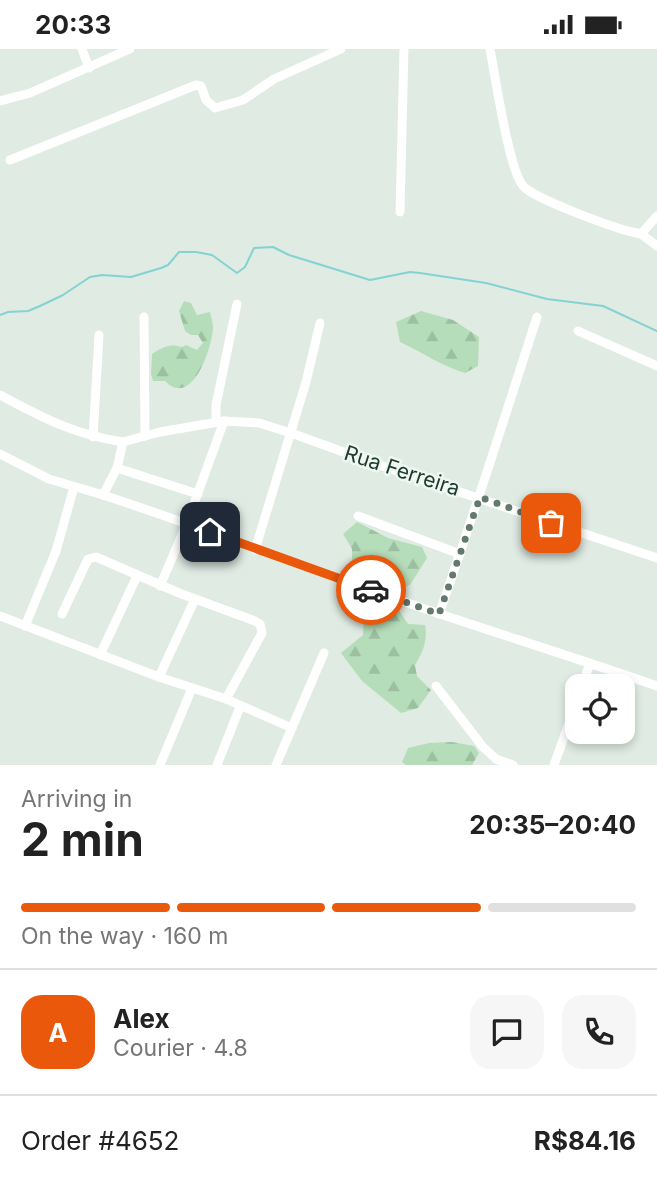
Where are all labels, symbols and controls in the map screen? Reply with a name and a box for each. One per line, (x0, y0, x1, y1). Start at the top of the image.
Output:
text: 20:33 (35, 9, 111, 40)
street label: Rua Ferreira (341, 440, 463, 501)
pin (521, 493, 581, 553)
pin (180, 502, 240, 562)
icon: bag (532, 504, 570, 542)
icon: home (191, 513, 229, 551)
courier (336, 555, 406, 625)
icon: car (352, 571, 390, 609)
map controls (565, 674, 635, 744)
button: locate (565, 674, 635, 744)
text: Arriving in (21, 785, 132, 813)
text: 20:35–20:40 (469, 809, 636, 840)
text: 2 min (21, 811, 144, 867)
text: On the way · 160 m (21, 922, 228, 950)
button: chat (470, 995, 544, 1069)
button: phone (562, 995, 636, 1069)
text: Alex (113, 1003, 170, 1034)
text: A (48, 1017, 68, 1048)
text: Courier · 4.8 (113, 1034, 248, 1062)
text: Order #4652 (21, 1125, 179, 1156)
text: R$84.16 (534, 1125, 636, 1156)

